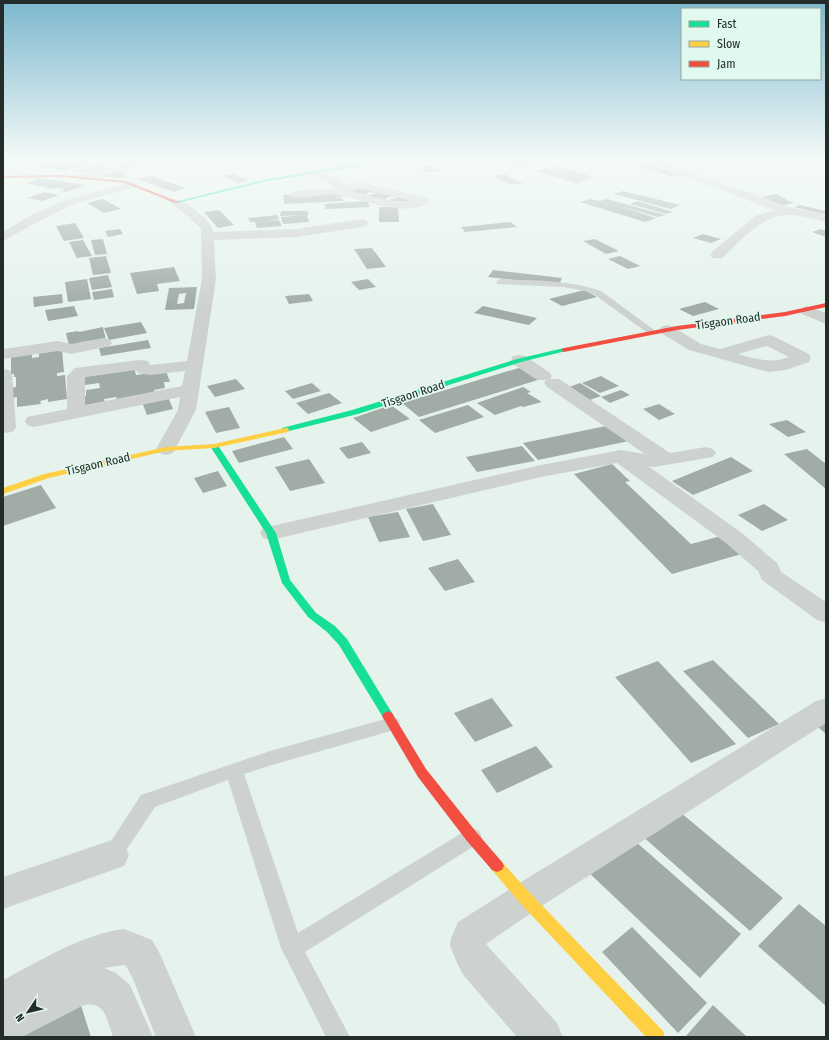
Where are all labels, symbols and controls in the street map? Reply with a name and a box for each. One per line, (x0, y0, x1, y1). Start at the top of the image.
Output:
legend (681, 8, 821, 80)
text: Fast (717, 17, 736, 31)
text: Slow (717, 37, 740, 51)
text: Jam (717, 57, 735, 71)
street label: Tisgaon Road (695, 310, 761, 332)
street label: Tisgaon Road (380, 377, 446, 411)
street label: Tisgaon Road (65, 450, 131, 478)
north arrow (8, 992, 48, 1032)
text: N (13, 1011, 27, 1024)

